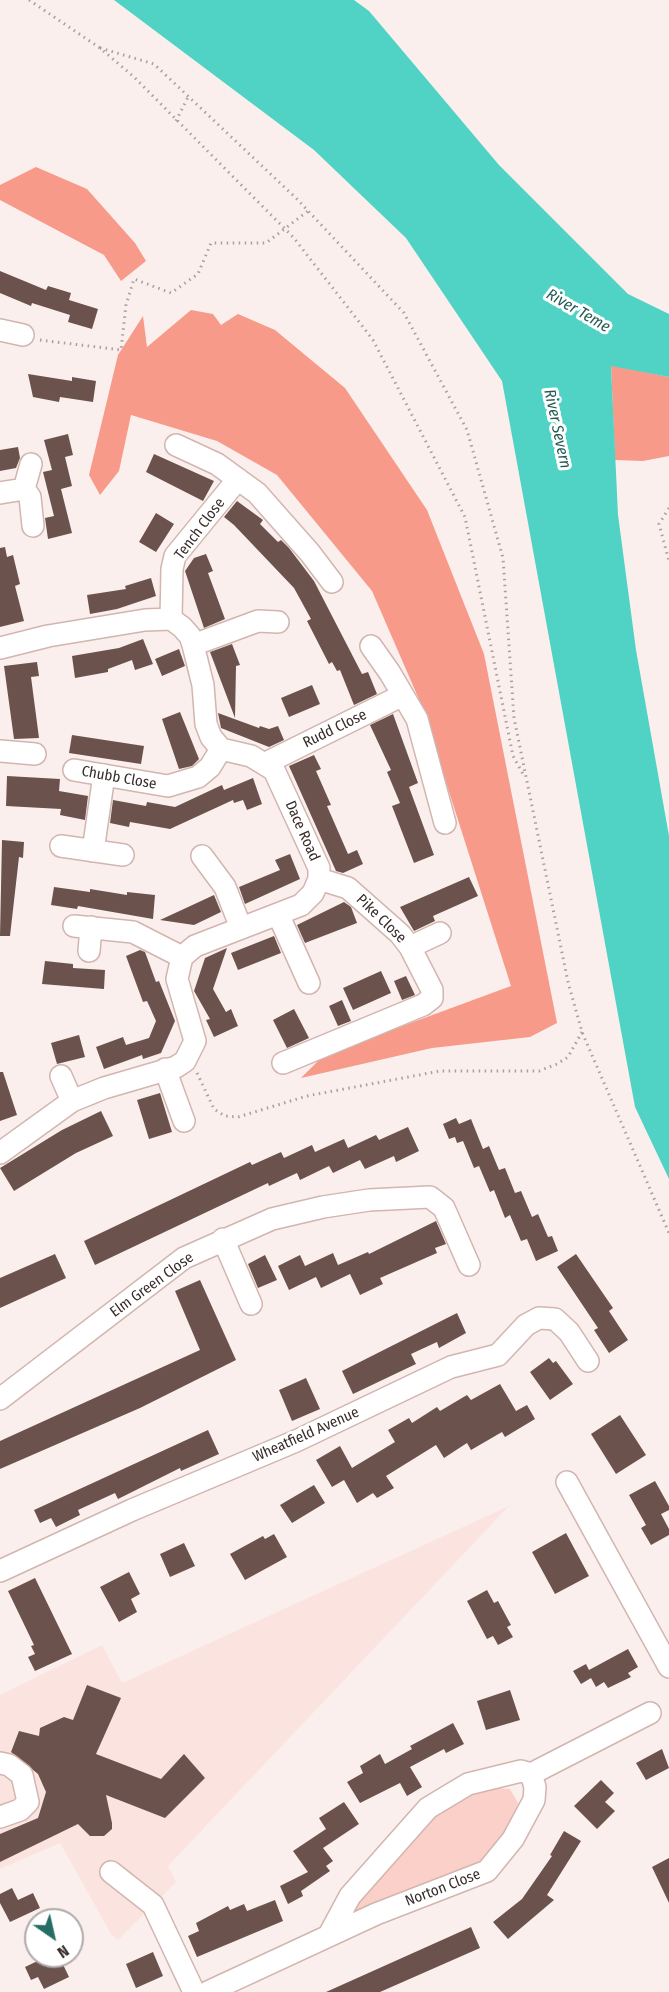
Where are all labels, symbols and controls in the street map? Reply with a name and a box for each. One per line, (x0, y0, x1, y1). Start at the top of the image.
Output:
water label: River Teme (543, 285, 613, 337)
water label: River Severn (539, 388, 575, 470)
street label: Tench Close (171, 495, 229, 563)
street label: Rudd Close (300, 706, 370, 752)
street label: Chubb Close (80, 763, 158, 793)
street label: Dace Road (281, 798, 323, 864)
street label: Pike Close (352, 891, 410, 947)
street label: Elm Green Close (107, 1249, 197, 1321)
street label: Wheatfield Avenue (250, 1404, 362, 1466)
street label: Norton Close (403, 1865, 483, 1911)
north arrow (24, 1908, 84, 1968)
text: N (54, 1941, 73, 1962)

